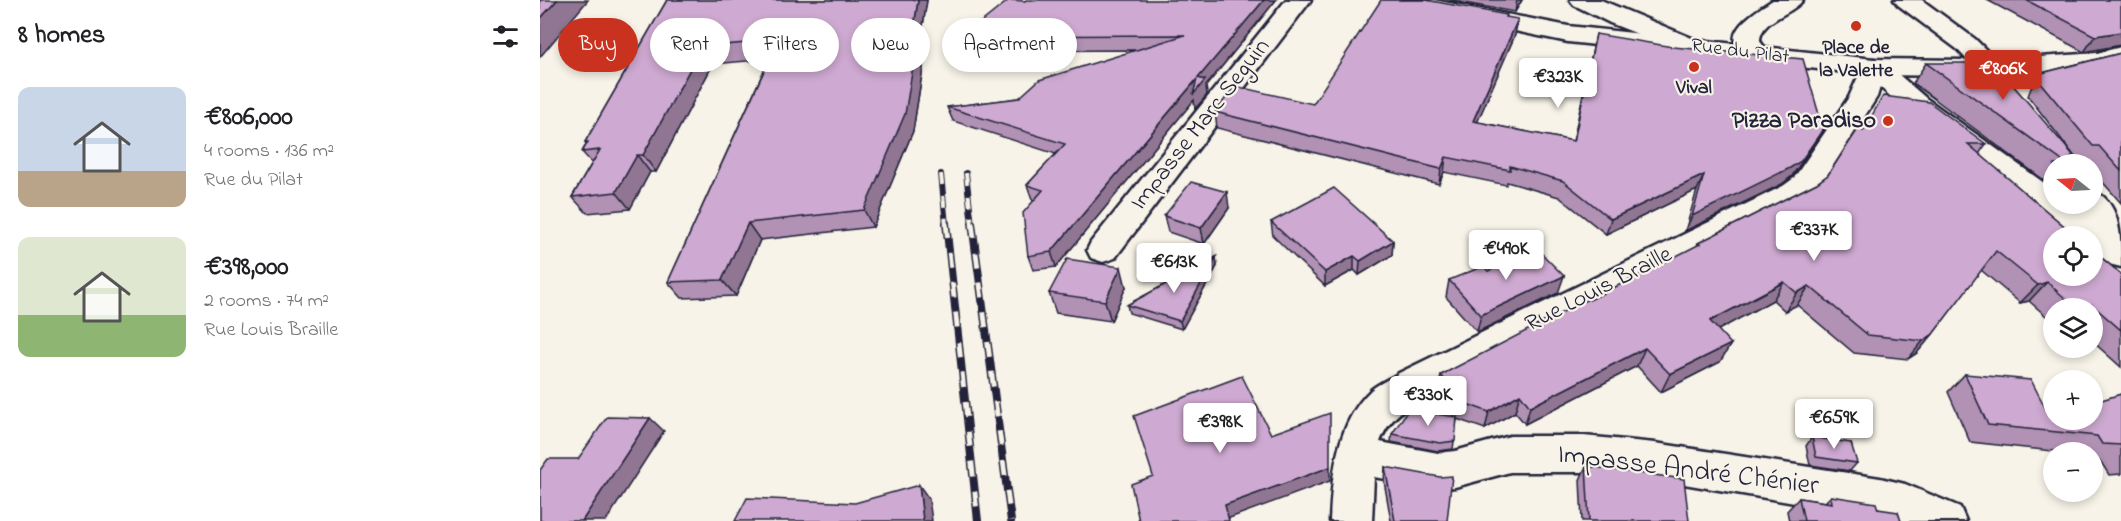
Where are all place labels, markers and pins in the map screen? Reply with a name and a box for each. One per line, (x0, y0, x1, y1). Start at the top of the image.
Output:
marker: Place de la Valette (1849, 19, 1863, 33)
place label: Place de la Valette (1819, 34, 1894, 86)
pin: €806K (1961, 50, 2045, 101)
pin: €323K (1516, 58, 1600, 109)
marker: Vival (1687, 60, 1701, 74)
place label: Vival (1675, 74, 1712, 103)
place label: Pizza Paradiso (1732, 104, 1876, 139)
marker: Pizza Paradiso (1881, 114, 1895, 128)
pin: €337K (1772, 211, 1856, 262)
pin: €490K (1464, 230, 1548, 281)
pin: €613K (1132, 243, 1216, 294)
pin: €330K (1386, 376, 1470, 427)
pin: €659K (1792, 399, 1876, 450)
pin: €398K (1178, 403, 1262, 454)

